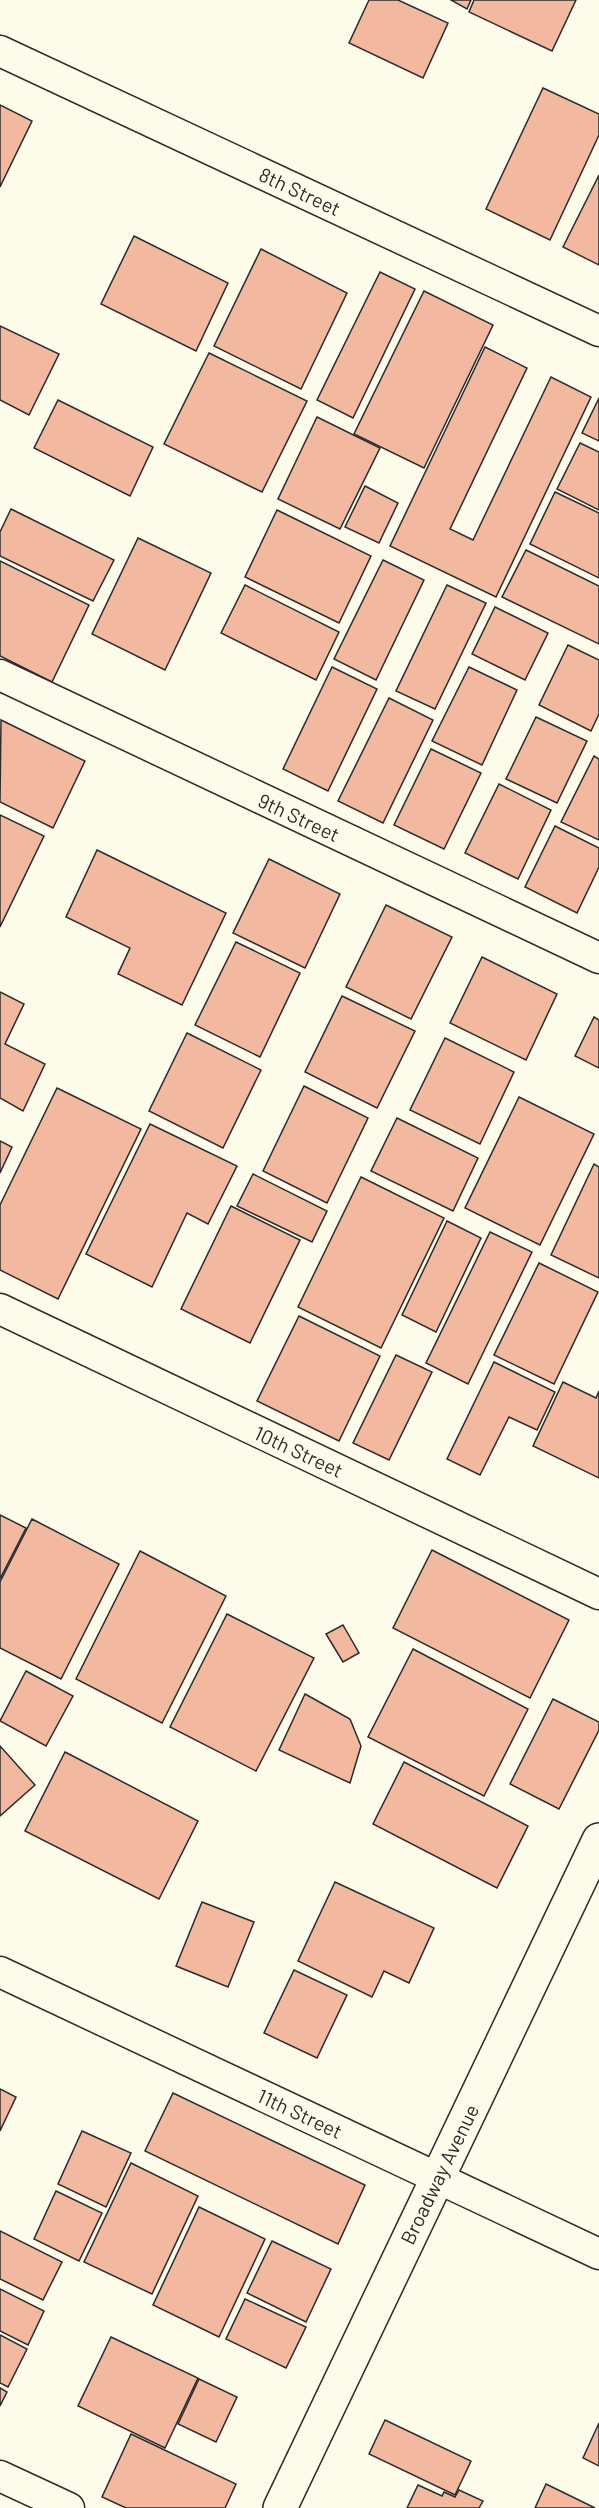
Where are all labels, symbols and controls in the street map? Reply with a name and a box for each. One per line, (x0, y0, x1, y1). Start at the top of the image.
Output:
street label: 8th Street (255, 162, 345, 220)
street label: 9th Street (254, 788, 344, 846)
street label: 10th Street (251, 1420, 347, 1482)
street label: 11th Street (254, 2083, 346, 2143)
street label: Broadway Avenue (395, 2100, 483, 2248)

